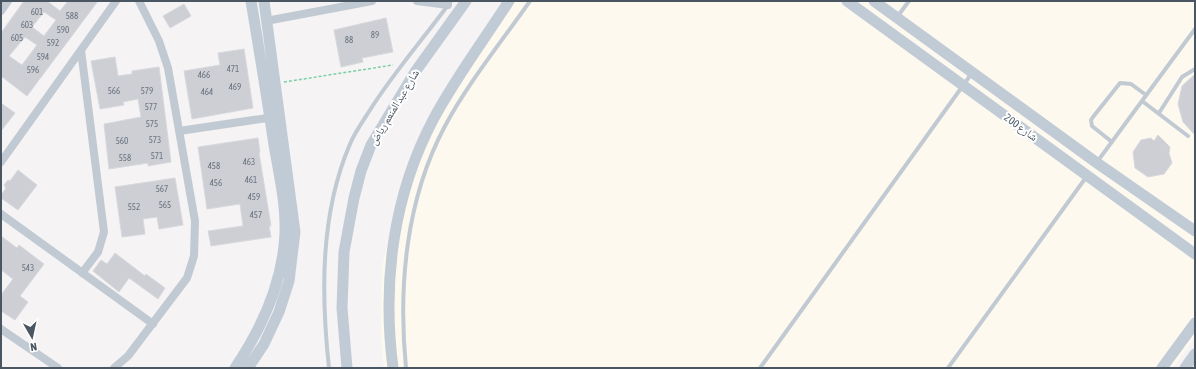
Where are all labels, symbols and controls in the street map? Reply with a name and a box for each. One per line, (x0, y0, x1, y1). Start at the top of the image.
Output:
house number: 601 (31, 7, 43, 17)
house number: 588 (66, 11, 78, 21)
house number: 603 (21, 20, 33, 30)
house number: 590 (57, 25, 69, 35)
house number: 89 (371, 30, 379, 40)
house number: 605 (11, 33, 23, 43)
house number: 88 (345, 35, 353, 45)
house number: 592 (47, 38, 59, 48)
house number: 594 (37, 52, 49, 62)
house number: 471 (227, 64, 239, 74)
house number: 596 (27, 65, 39, 75)
street label: شارع عبد المنعم رياض (367, 67, 423, 148)
house number: 466 (198, 70, 210, 80)
house number: 469 (229, 82, 241, 92)
house number: 566 (108, 86, 120, 96)
house number: 579 (141, 86, 153, 96)
house number: 464 (201, 87, 213, 97)
house number: 577 (145, 102, 157, 112)
street label: شارع 200 (1002, 111, 1040, 144)
house number: 575 (146, 119, 158, 129)
house number: 573 (149, 135, 161, 145)
house number: 560 (116, 136, 128, 146)
house number: 571 (151, 151, 163, 161)
house number: 558 (119, 153, 131, 163)
house number: 463 (243, 157, 255, 167)
house number: 458 (208, 161, 220, 171)
house number: 461 (245, 175, 257, 185)
house number: 456 (210, 178, 222, 188)
house number: 567 (156, 184, 168, 194)
house number: 459 (248, 192, 260, 202)
house number: 565 (159, 200, 171, 210)
house number: 552 (128, 202, 140, 212)
house number: 457 (250, 210, 262, 220)
house number: 543 (22, 263, 34, 273)
north arrow (12, 317, 52, 357)
text: N (29, 340, 38, 353)

